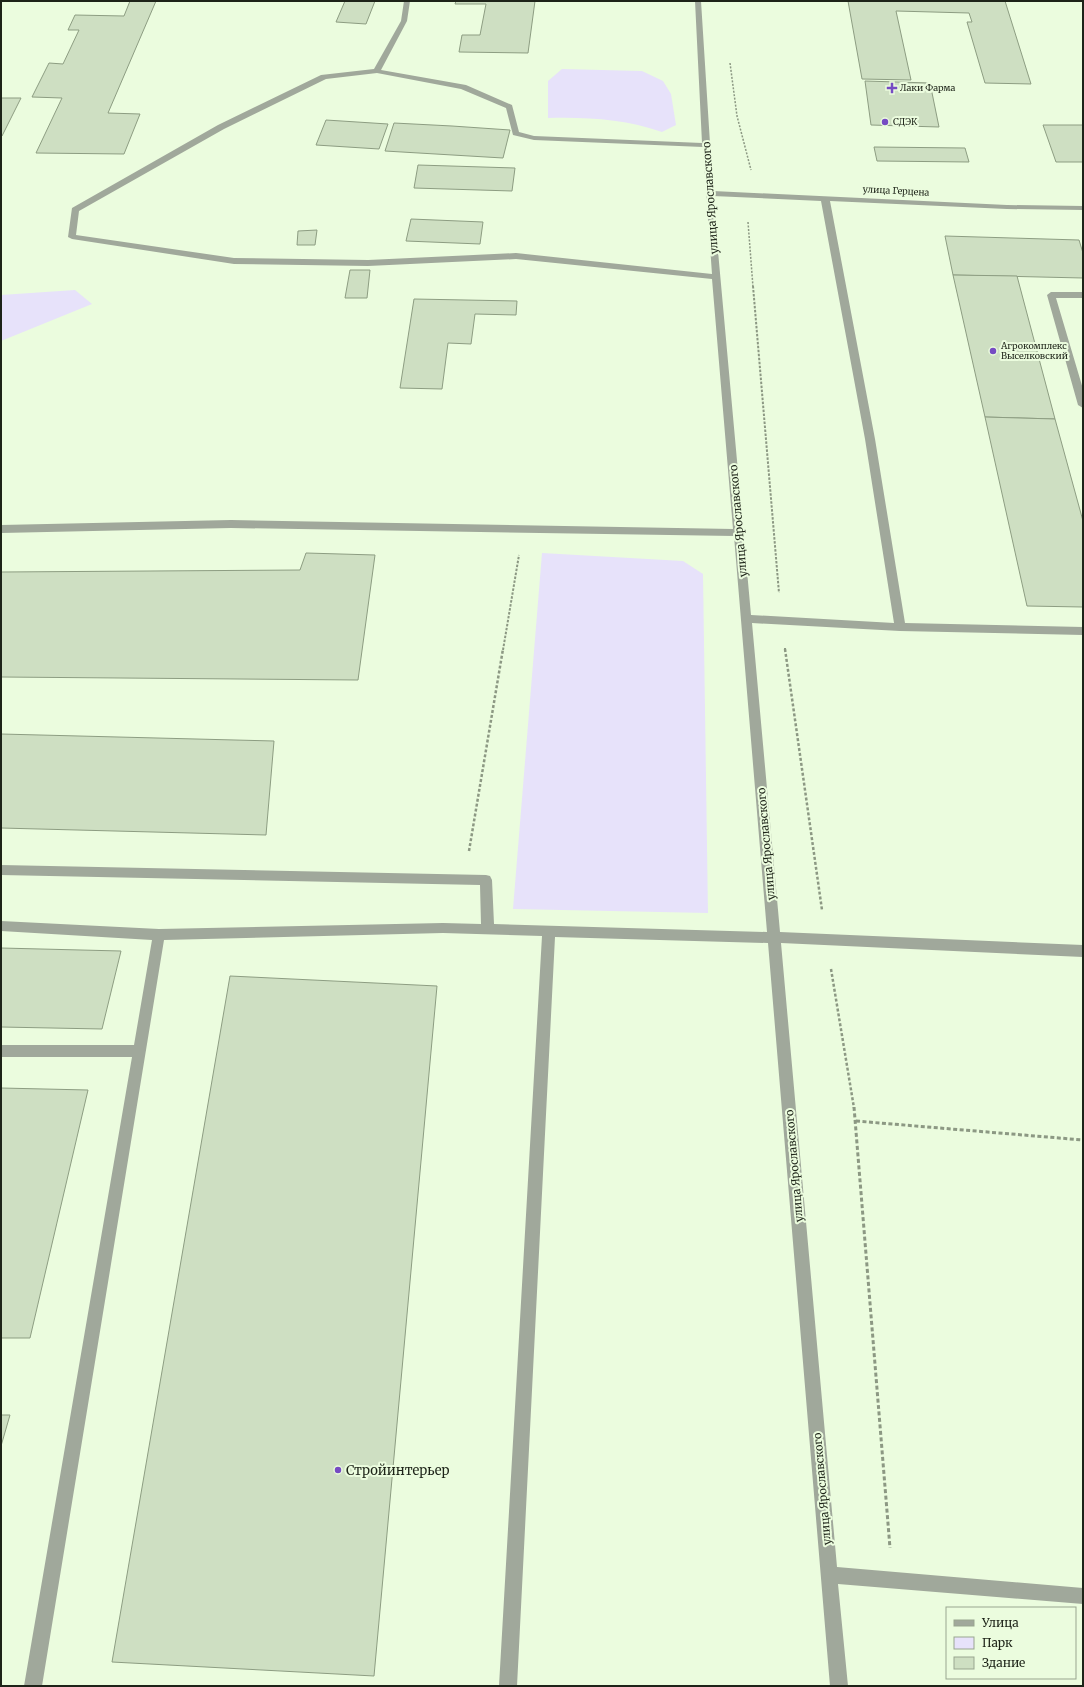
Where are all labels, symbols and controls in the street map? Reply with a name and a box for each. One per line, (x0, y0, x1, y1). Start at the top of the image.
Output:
place label: Лаки Фарма (900, 82, 956, 93)
marker: Лаки Фарма (887, 83, 897, 93)
place label: СДЭК (893, 116, 918, 127)
marker: СДЭК (880, 117, 890, 127)
street label: улица Ярославского (699, 141, 721, 255)
street label: улица Герцена (862, 183, 930, 198)
place label: Агрокомплекс Выселковский (1000, 340, 1068, 361)
marker: Агрокомплекс Выселковский (988, 346, 998, 356)
street label: улица Ярославского (726, 464, 750, 578)
street label: улица Ярославского (754, 787, 778, 901)
street label: улица Ярославского (782, 1109, 806, 1223)
street label: улица Ярославского (810, 1432, 834, 1546)
place label: Стройинтерьер (346, 1462, 449, 1479)
marker: Стройинтерьер (333, 1465, 343, 1475)
legend (946, 1607, 1076, 1679)
text: Улица (981, 1615, 1019, 1630)
text: Парк (982, 1635, 1013, 1650)
text: Здание (982, 1655, 1025, 1670)

